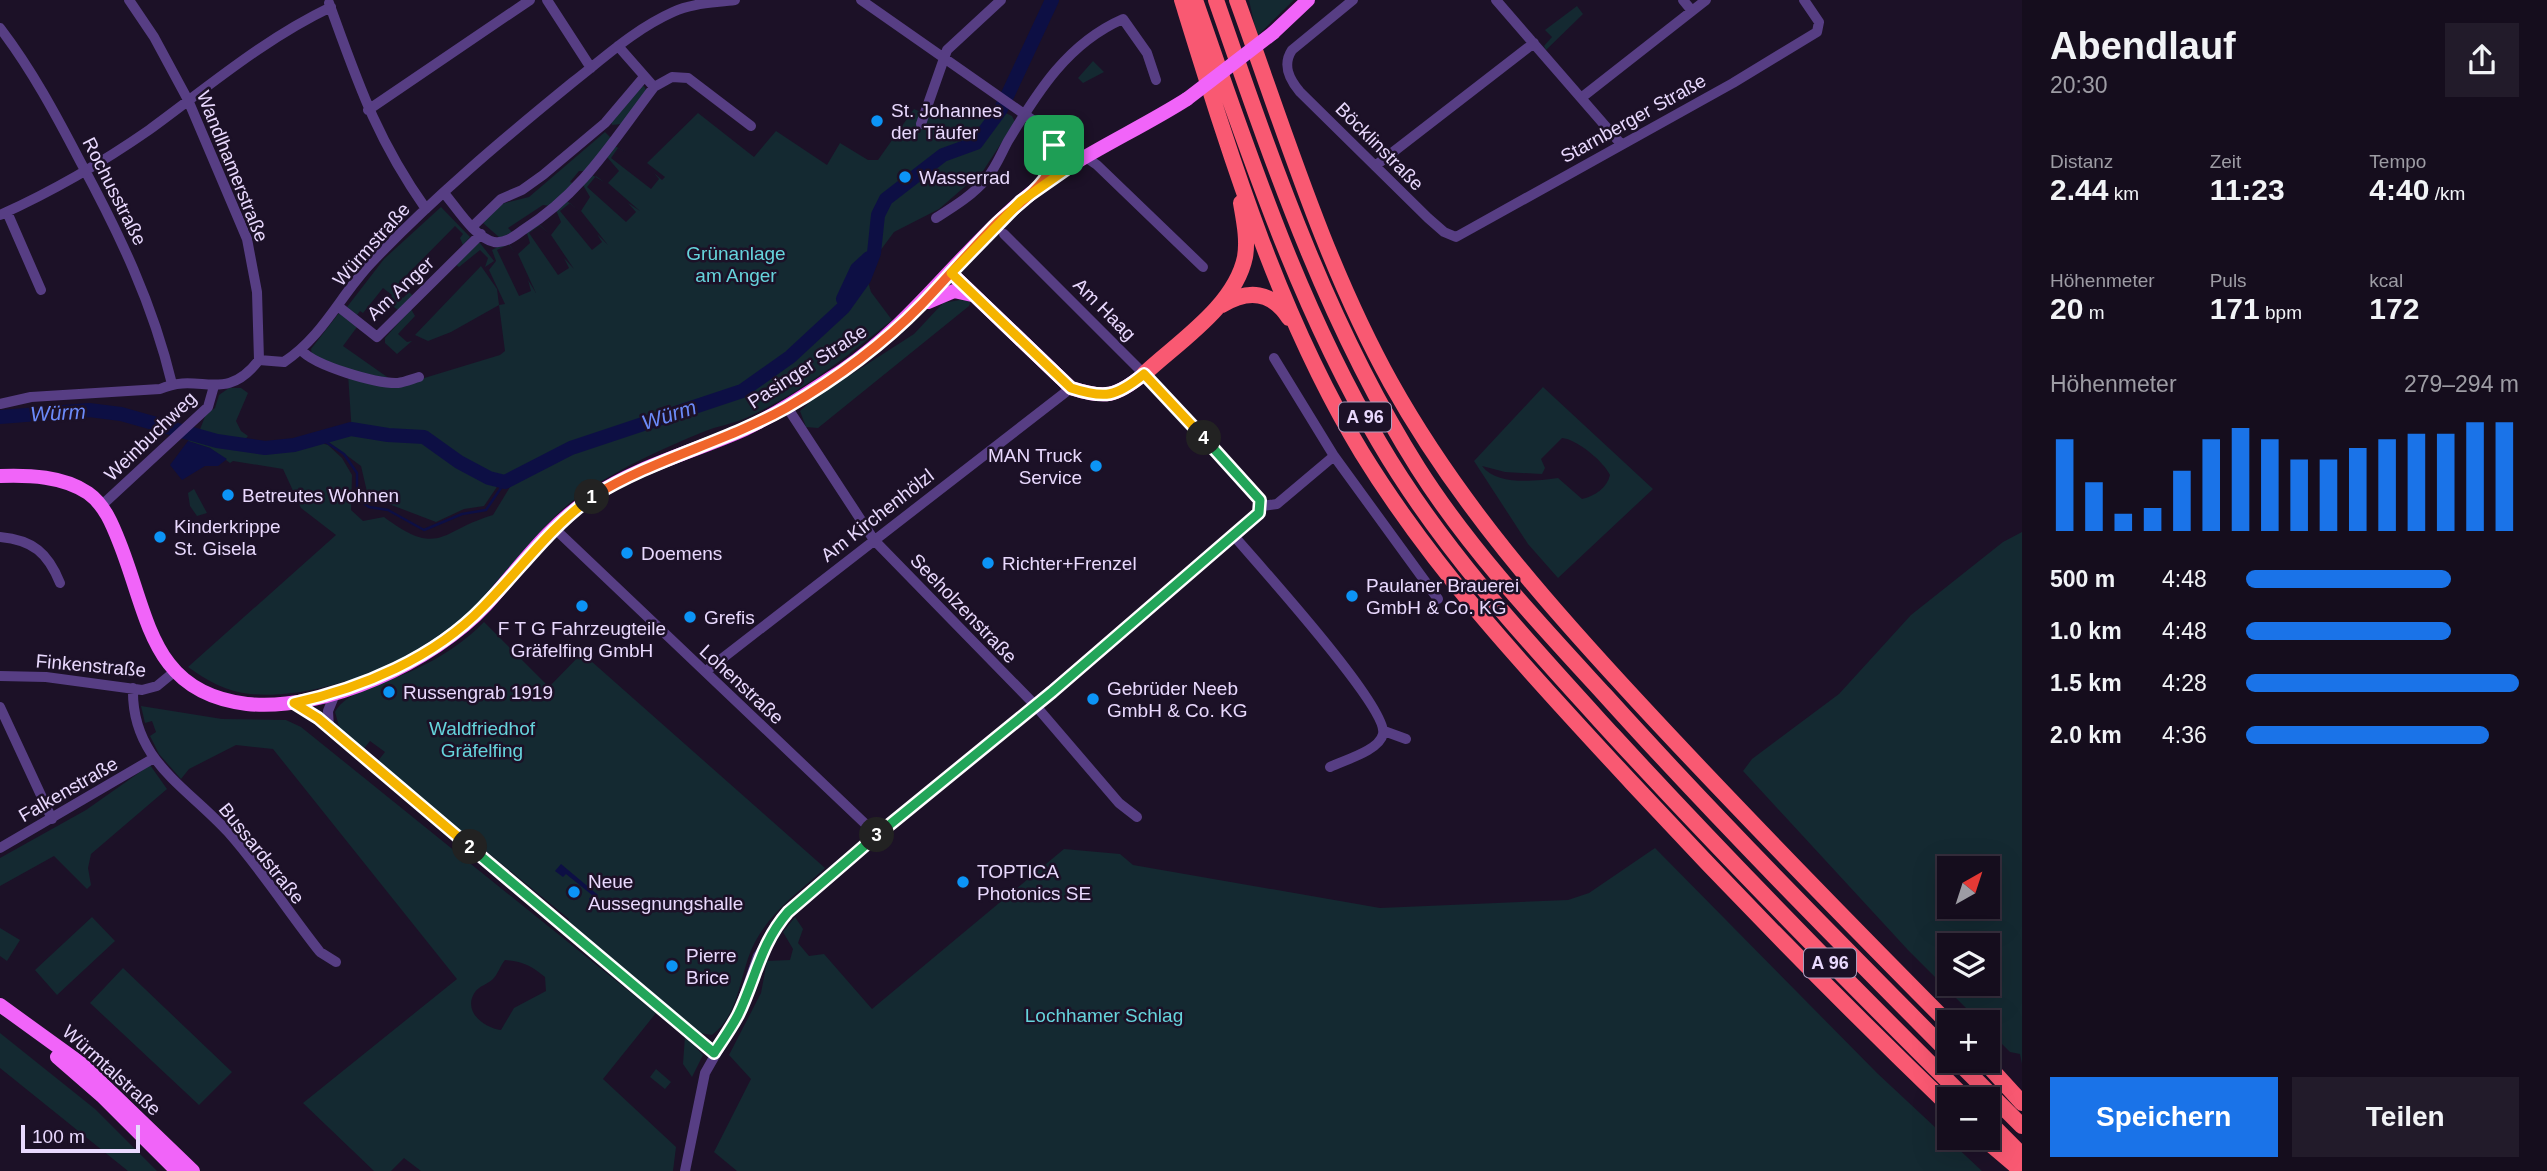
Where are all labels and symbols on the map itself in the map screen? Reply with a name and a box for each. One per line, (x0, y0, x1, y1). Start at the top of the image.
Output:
street label: Starnberger Straße (1557, 70, 1709, 167)
street label: Wandlhamerstraße (193, 88, 272, 245)
street label: Böcklinstraße (1332, 98, 1428, 194)
place label: St. Johannes der Täufer (891, 100, 1002, 143)
marker: St. Johannes der Täufer (869, 113, 885, 129)
pin (1024, 115, 1084, 175)
street label: Rochusstraße (78, 134, 151, 249)
place label: Wasserrad (919, 167, 1010, 188)
marker: Wasserrad (897, 169, 913, 185)
street label: Würmstraße (329, 198, 414, 290)
park label: Grünanlage am Anger (686, 243, 786, 286)
street label: Am Anger (363, 252, 439, 324)
street label: Am Haag (1069, 274, 1140, 345)
street label: Pasinger Straße (744, 320, 871, 413)
street label: Weinbuchweg (100, 387, 200, 485)
water label: Würm (639, 395, 699, 434)
water label: Würm (29, 400, 87, 425)
road number: A 96 (1339, 402, 1391, 432)
pin: 4 (1186, 420, 1222, 456)
place label: MAN Truck Service (988, 445, 1082, 488)
marker: MAN Truck Service (1088, 458, 1104, 474)
street label: Am Kirchenhölzl (817, 465, 938, 566)
pin: 1 (574, 480, 610, 514)
place label: Betreutes Wohnen (242, 485, 399, 506)
marker: Betreutes Wohnen (220, 487, 236, 503)
place label: Kinderkrippe St. Gisela (174, 516, 281, 559)
marker: Kinderkrippe St. Gisela (152, 529, 168, 545)
place label: Doemens (641, 543, 722, 564)
marker: Doemens (619, 545, 635, 561)
street label: Seeholzenstraße (906, 549, 1021, 667)
place label: Richter+Frenzel (1002, 553, 1137, 574)
marker: Richter+Frenzel (980, 555, 996, 571)
place label: Paulaner Brauerei GmbH & Co. KG (1366, 575, 1519, 618)
marker: Paulaner Brauerei GmbH & Co. KG (1344, 588, 1360, 604)
marker: F T G Fahrzeugteile Gräfelfing GmbH (574, 598, 590, 614)
place label: Grefis (704, 607, 755, 628)
marker: Grefis (682, 609, 698, 625)
place label: F T G Fahrzeugteile Gräfelfing GmbH (498, 618, 666, 661)
street label: Lohenstraße (695, 640, 788, 728)
street label: Finkenstraße (35, 650, 147, 681)
place label: Gebrüder Neeb GmbH & Co. KG (1107, 678, 1247, 721)
place label: Russengrab 1919 (403, 682, 553, 703)
marker: Russengrab 1919 (381, 684, 397, 700)
marker: Gebrüder Neeb GmbH & Co. KG (1085, 691, 1101, 707)
park label: Waldfriedhof Gräfelfing (429, 718, 536, 761)
street label: Falkenstraße (15, 753, 122, 826)
street label: Bussardstraße (215, 799, 309, 908)
pin: 3 (860, 818, 894, 852)
pin: 2 (452, 830, 488, 864)
north arrow (1937, 856, 2000, 919)
place label: TOPTICA Photonics SE (977, 861, 1091, 904)
place label: Neue Aussegnungshalle (588, 871, 743, 914)
marker: TOPTICA Photonics SE (955, 874, 971, 890)
marker: Neue Aussegnungshalle (566, 884, 582, 900)
place label: Pierre Brice (686, 945, 737, 988)
road number: A 96 (1804, 948, 1856, 978)
marker: Pierre Brice (664, 958, 680, 974)
park label: Lochhamer Schlag (1025, 1005, 1183, 1026)
street label: Würmtalstraße (58, 1021, 165, 1120)
scale bar (21, 1122, 140, 1154)

